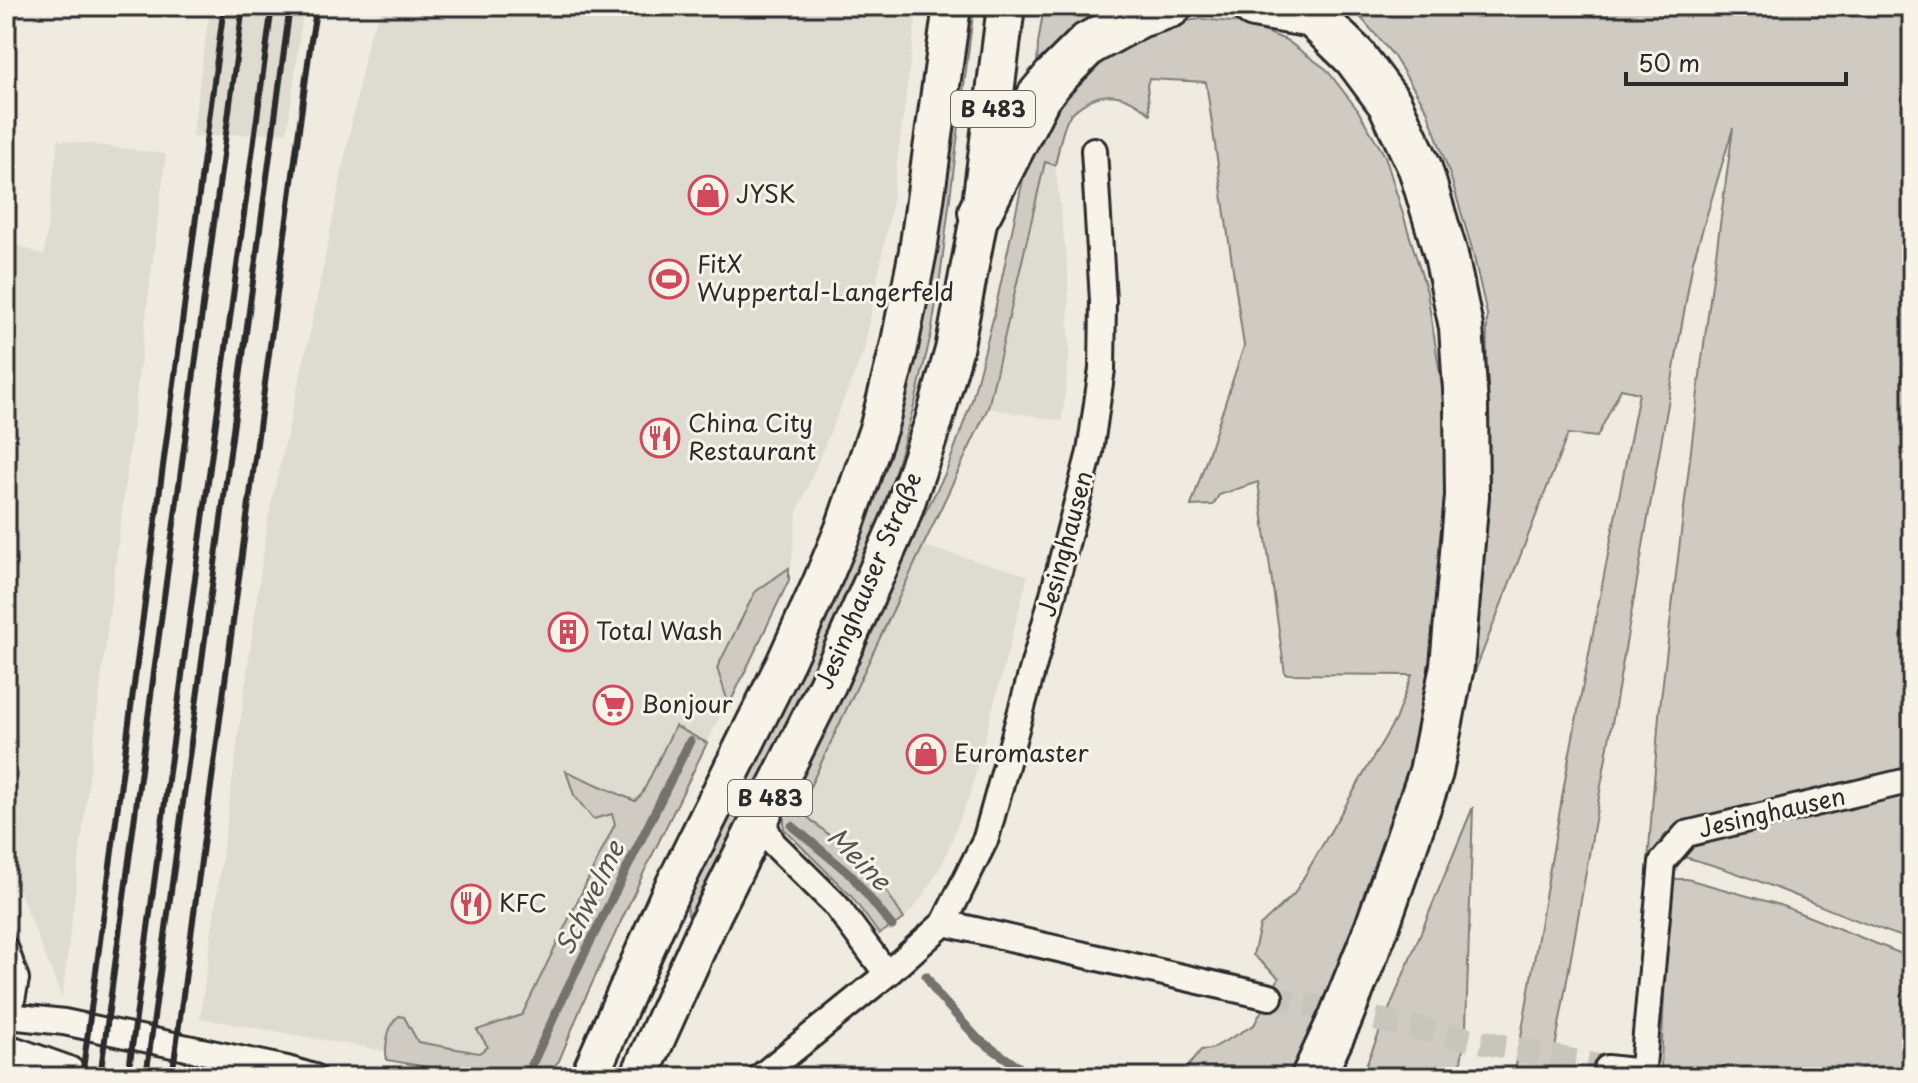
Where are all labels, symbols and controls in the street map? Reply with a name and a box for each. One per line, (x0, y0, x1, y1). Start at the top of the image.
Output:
scale bar (1626, 36, 1846, 86)
text: 50 m (1638, 44, 1700, 80)
road number: B 483 (951, 91, 1035, 127)
shop icon: JYSK (687, 174, 729, 216)
place label: JYSK (736, 175, 795, 211)
place label: FitX Wuppertal-Langerfeld (697, 245, 954, 309)
sports icon: FitX Wuppertal-Langerfeld (648, 258, 690, 300)
place label: China City Restaurant (688, 404, 816, 468)
restaurant icon: China City Restaurant (639, 417, 681, 459)
street label: Jesinghauser Straße (805, 466, 929, 694)
street label: Jesinghausen (1027, 467, 1101, 620)
building icon: Total Wash (547, 611, 589, 653)
place label: Total Wash (596, 612, 723, 648)
supermarket icon: Bonjour (592, 684, 634, 726)
place label: Bonjour (641, 685, 734, 721)
shop icon: Euromaster (905, 733, 947, 775)
place label: Euromaster (954, 734, 1089, 770)
street label: Jesinghausen (1695, 777, 1849, 845)
road number: B 483 (728, 780, 812, 816)
water label: Meine (819, 817, 902, 900)
water label: Schwelme (544, 832, 634, 961)
restaurant icon: KFC (450, 883, 492, 925)
place label: KFC (499, 884, 547, 920)

